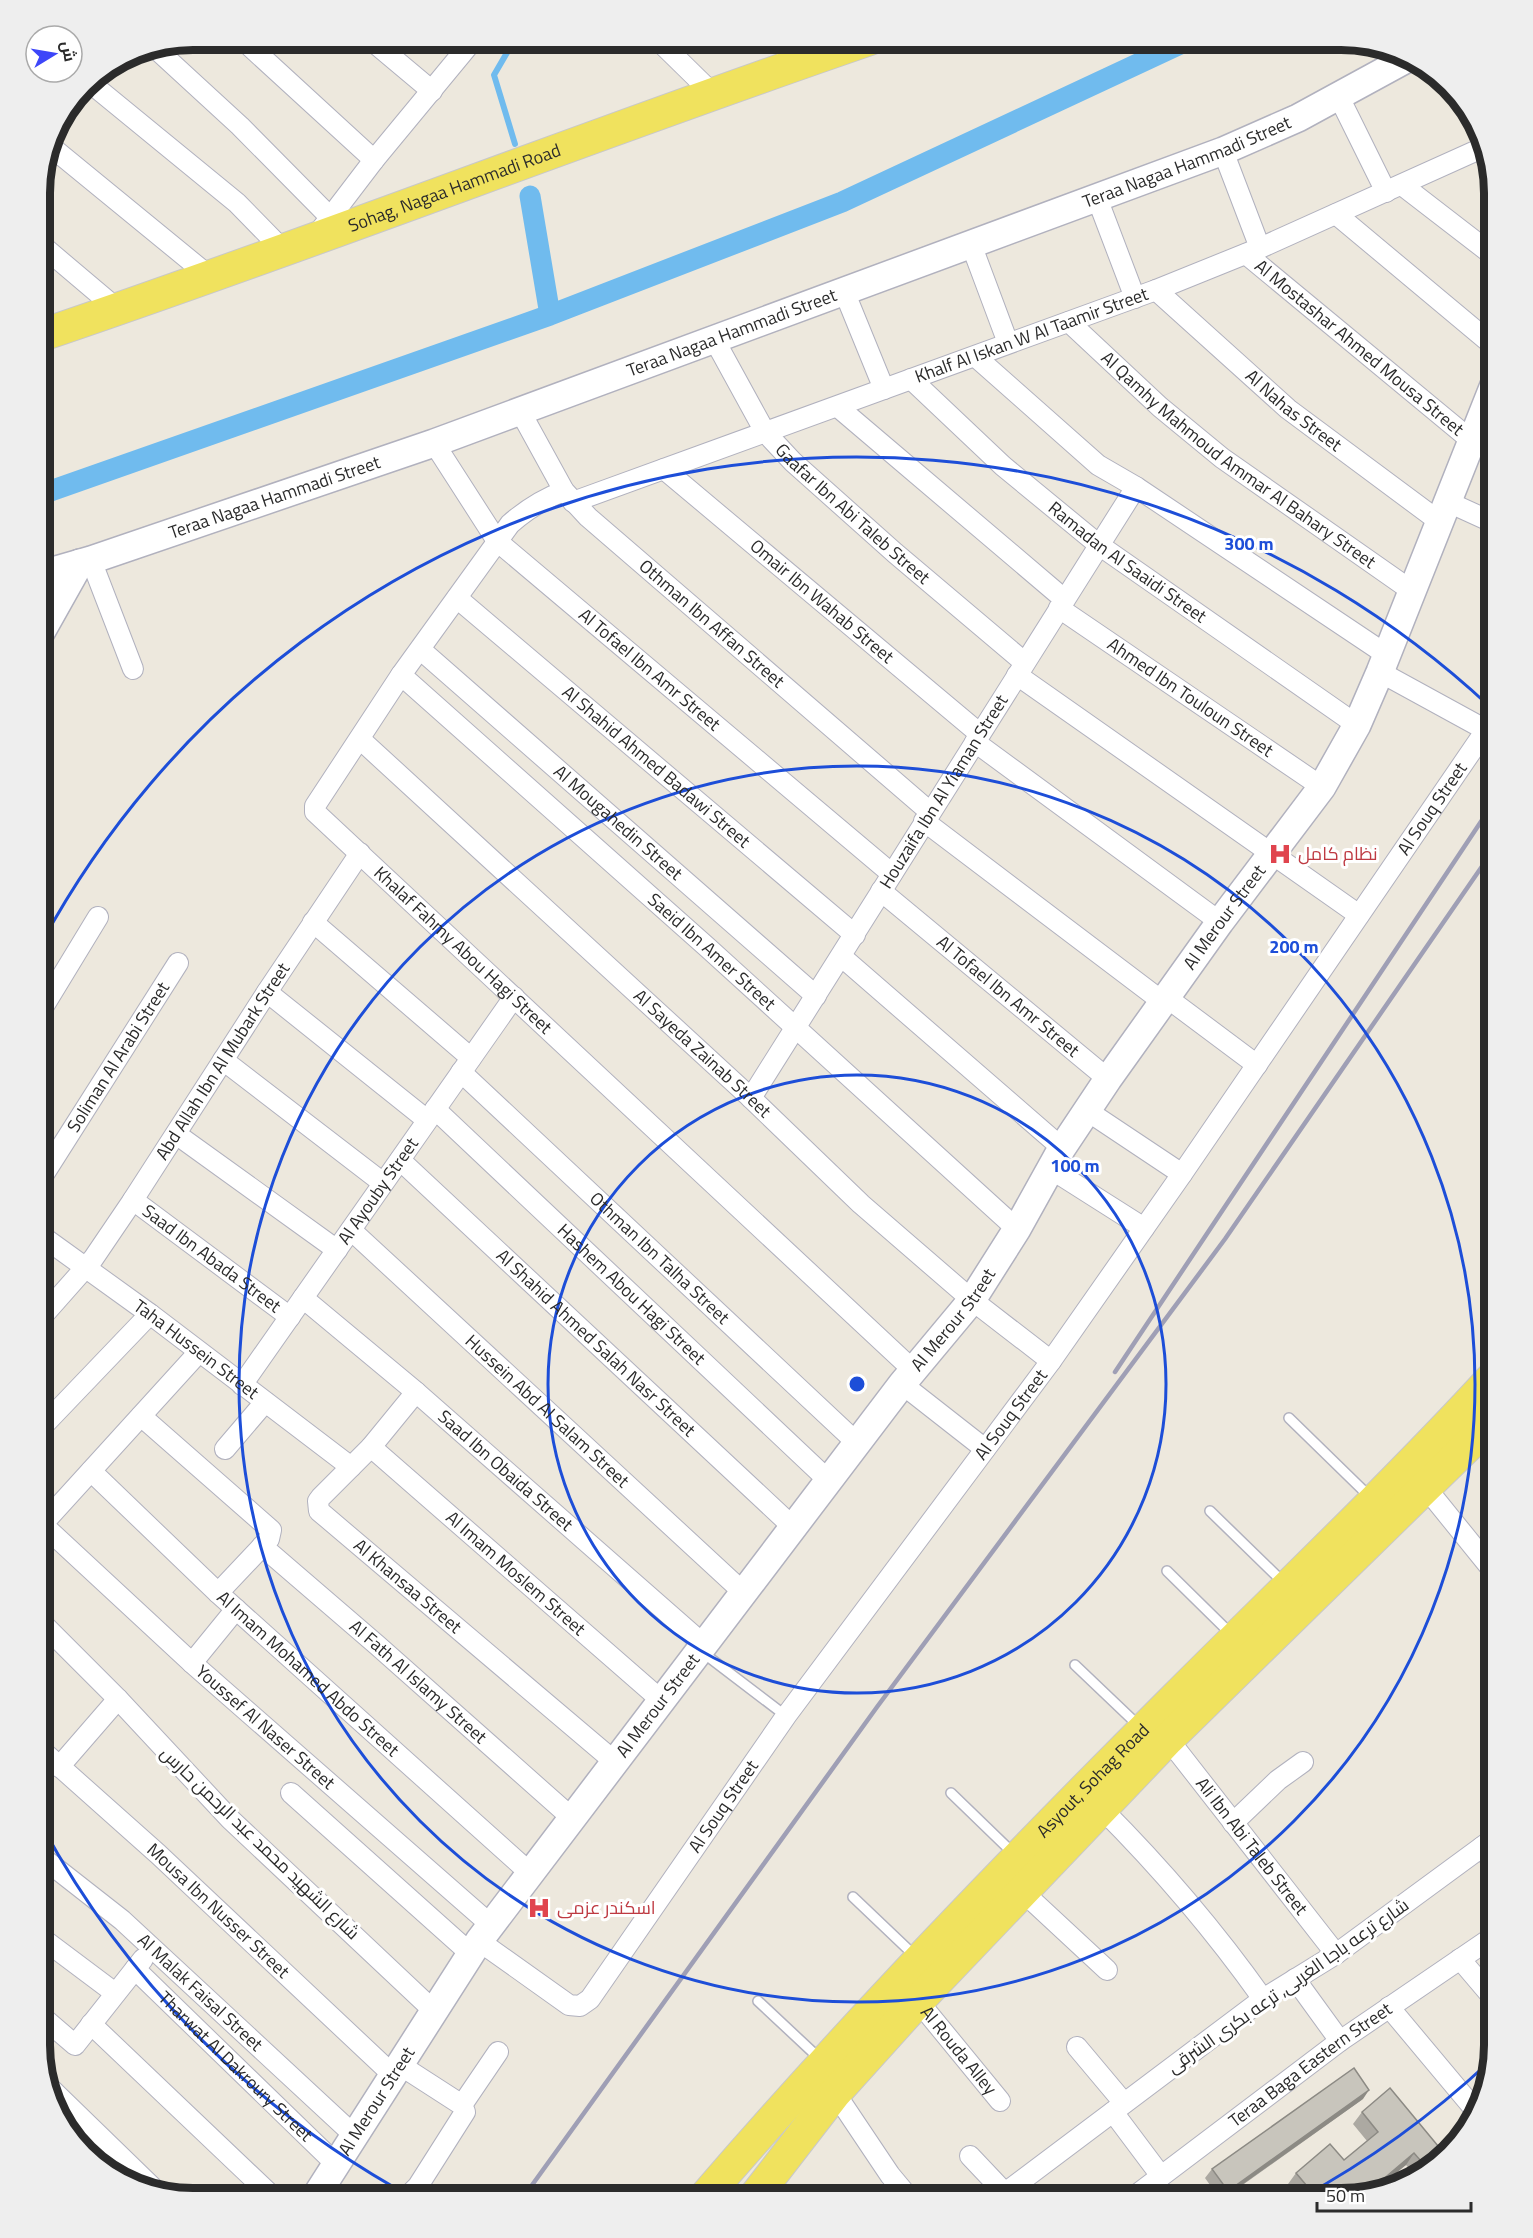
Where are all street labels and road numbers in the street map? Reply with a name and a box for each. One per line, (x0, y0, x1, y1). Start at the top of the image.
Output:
street label: Teraa Nagaa Hammadi Street (1079, 108, 1296, 215)
street label: Sohag, Nagaa Hammadi Road (344, 136, 564, 239)
street label: Al Mostashar Ahmed Mousa Street (1249, 253, 1471, 442)
street label: Khalf Al Iskan W Al Taamir Street (911, 280, 1152, 390)
street label: Teraa Nagaa Hammadi Street (623, 281, 841, 384)
street label: Al Qamhy Mahmoud Ammar Al Bahary Street (1095, 345, 1382, 575)
street label: Al Nahas Street (1240, 363, 1348, 458)
street label: Gaafar Ibn Abi Taleb Street (769, 437, 937, 591)
street label: Teraa Nagaa Hammadi Street (165, 448, 384, 546)
street label: Ramadan Al Saaidi Street (1043, 495, 1213, 630)
street label: Omair Ibn Wahab Street (744, 532, 901, 670)
street label: Othman Ibn Affan Street (633, 553, 791, 694)
street label: Al Tofael Ibn Amr Street (573, 601, 727, 737)
street label: Ahmed Ibn Touloun Street (1102, 631, 1280, 764)
street label: Al Shahid Ahmed Badawi Street (556, 679, 757, 854)
street label: Houzaifa Ibn Al Yiaman Street (872, 688, 1015, 894)
street label: Al Souq Street (1390, 756, 1474, 860)
street label: Al Mougahedin Street (548, 758, 689, 887)
street label: Al Merour Street (1176, 858, 1272, 975)
street label: Khalaf Fahmy Abou Hagi Street (368, 860, 559, 1040)
street label: Saeid Ibn Amer Street (642, 886, 783, 1017)
street label: Al Tofael Ibn Amr Street (931, 929, 1086, 1064)
street label: Abd Allah Ibn Al Mubark Street (148, 956, 297, 1165)
street label: Soliman Al Arabi Street (60, 976, 176, 1137)
street label: Al Sayeda Zainab Street (628, 983, 778, 1124)
street label: Al Ayouby Street (331, 1131, 425, 1250)
street label: Othman Ibn Talha Street (584, 1185, 736, 1331)
street label: Saad Ibn Abada Street (137, 1197, 287, 1319)
street label: Hashem Abou Hagi Street (551, 1217, 712, 1371)
street label: Al Shahid Ahmed Salah Nasr Street (490, 1242, 703, 1443)
street label: Al Merour Street (904, 1262, 1002, 1377)
street label: Taha Hussein Street (128, 1292, 265, 1406)
street label: Hussein Abd Al Salam Street (459, 1328, 636, 1494)
street label: Al Souq Street (968, 1363, 1054, 1466)
street label: Saad Ibn Obaida Street (432, 1403, 580, 1538)
street label: Al Imam Moslem Street (440, 1504, 593, 1642)
street label: Al Khansaa Street (348, 1532, 468, 1640)
street label: Al Imam Mohamed Abdo Street (211, 1584, 406, 1763)
street label: Al Fath Al Islamy Street (344, 1613, 494, 1750)
street label: Al Merour Street (609, 1647, 706, 1763)
street label: Youssef Al Naser Street (190, 1658, 342, 1796)
street label: Asyout, Sohag Road (1030, 1717, 1155, 1844)
street label: شارع الشهيد محمد عبد الرحمن حارس (154, 1740, 366, 1946)
street label: Al Souq Street (681, 1754, 765, 1858)
street label: Ali Ibn Abi Taleb Street (1190, 1771, 1315, 1921)
street label: Mousa Ibn Nusser Street (141, 1836, 296, 1985)
street label: شارع ترعه باجا الغربى, ترعه بكرى الشرقى (1161, 1891, 1414, 2080)
street label: Al Malak Faisal Street (132, 1927, 270, 2058)
street label: Tharwat Al Dakroury Street (152, 1985, 320, 2148)
street label: Teraa Baga Eastern Street (1223, 1995, 1398, 2134)
street label: Al Rouda Alley (914, 2000, 1004, 2101)
street label: Al Merour Street (331, 2041, 421, 2161)

